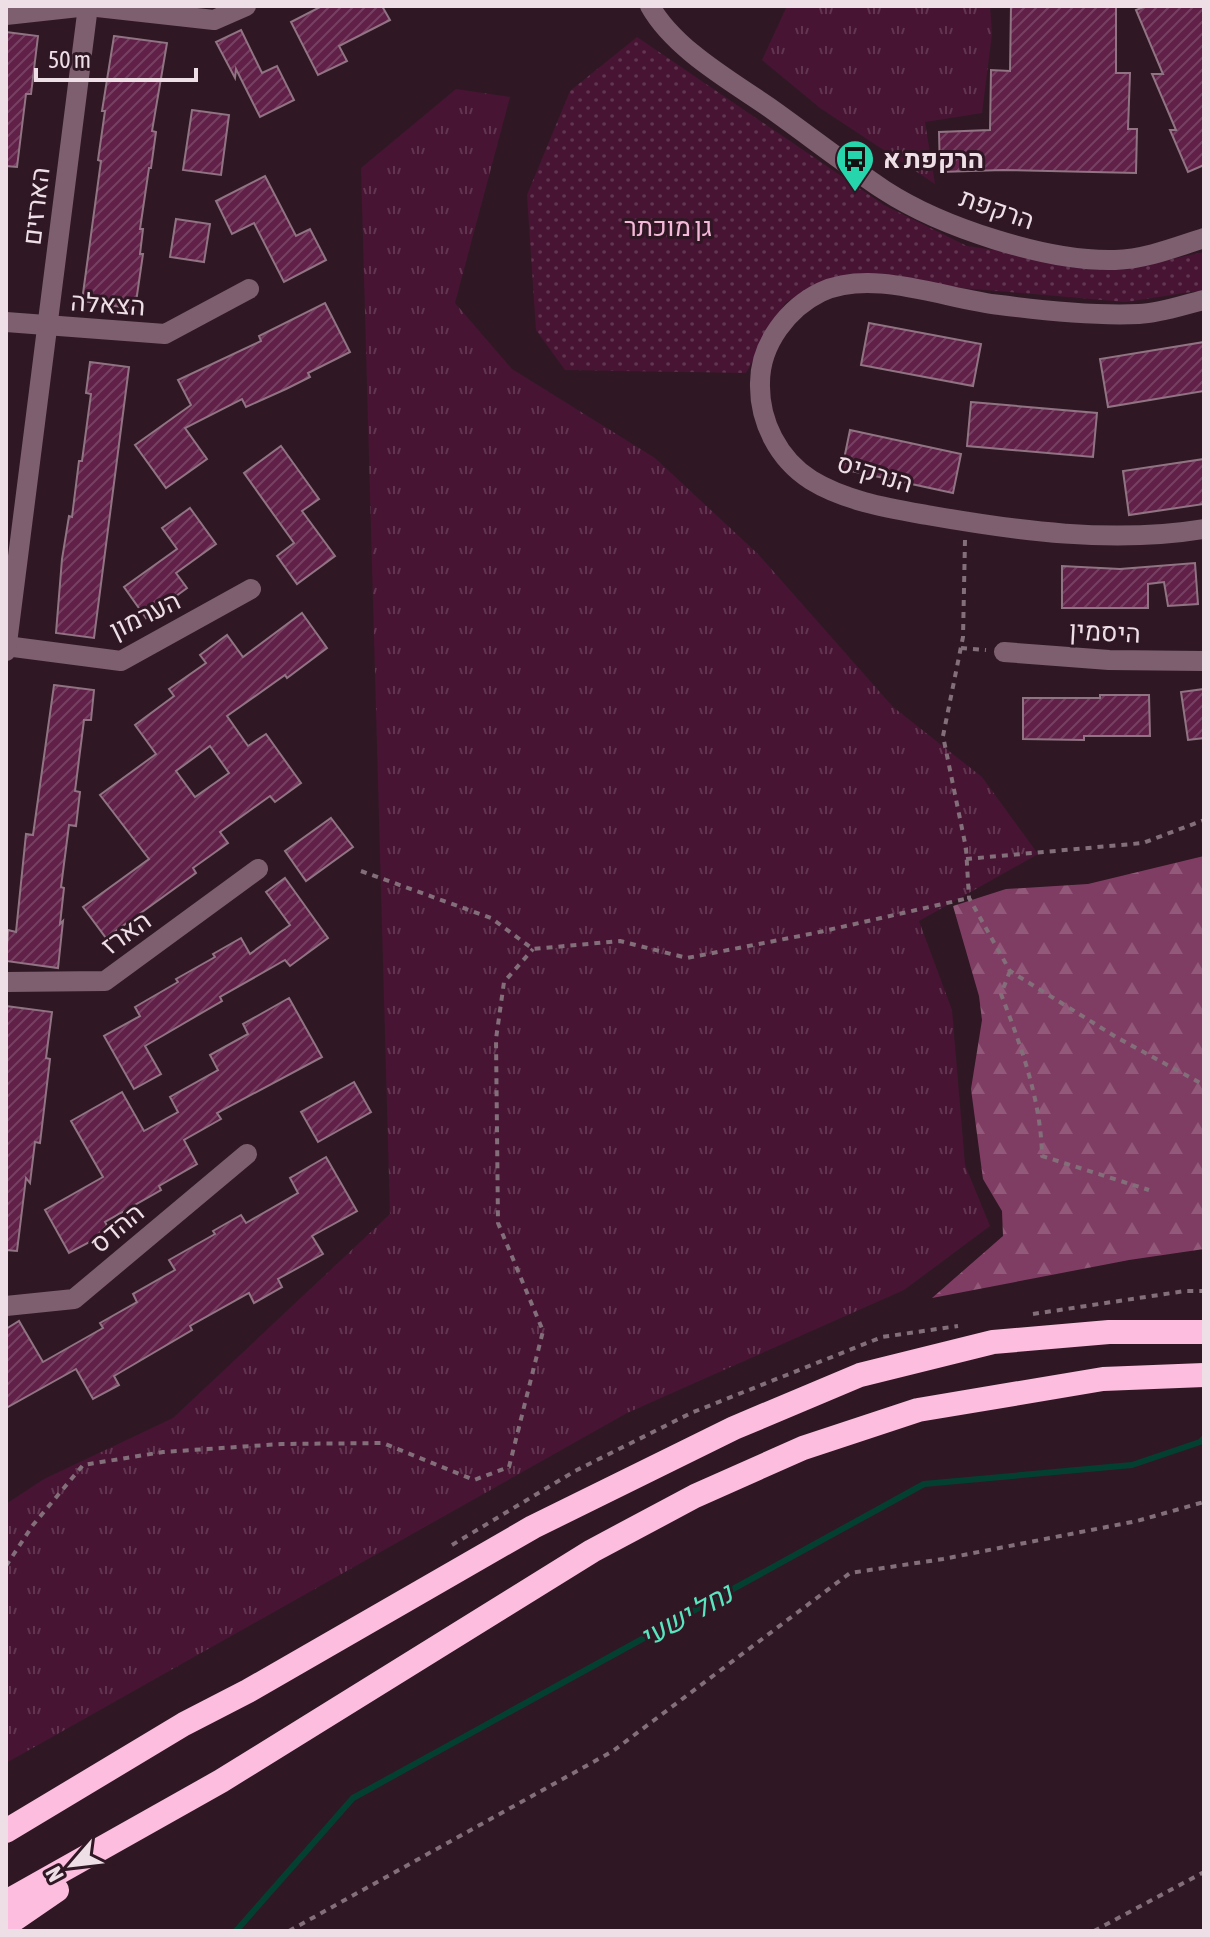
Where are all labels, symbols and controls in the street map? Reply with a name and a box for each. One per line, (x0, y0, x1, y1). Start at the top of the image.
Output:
scale bar (36, 32, 196, 82)
text: 50 m (48, 46, 91, 73)
bus stop icon: הרקפת א (834, 138, 876, 193)
place label: הרקפת א (883, 144, 984, 174)
street label: הארזים (16, 165, 56, 247)
street label: הרקפת (956, 182, 1038, 236)
park label: גן מוכתר (624, 212, 712, 242)
street label: הצאלה (70, 286, 146, 322)
street label: הנרקיס (833, 447, 917, 499)
street label: הערמון (105, 585, 185, 645)
street label: היסמין (1069, 615, 1141, 649)
street label: הארז (95, 905, 157, 961)
street label: ההדס (84, 1197, 150, 1259)
water label: נחל ישעי (634, 1576, 739, 1653)
north arrow (32, 1825, 112, 1905)
text: N (40, 1863, 69, 1886)

